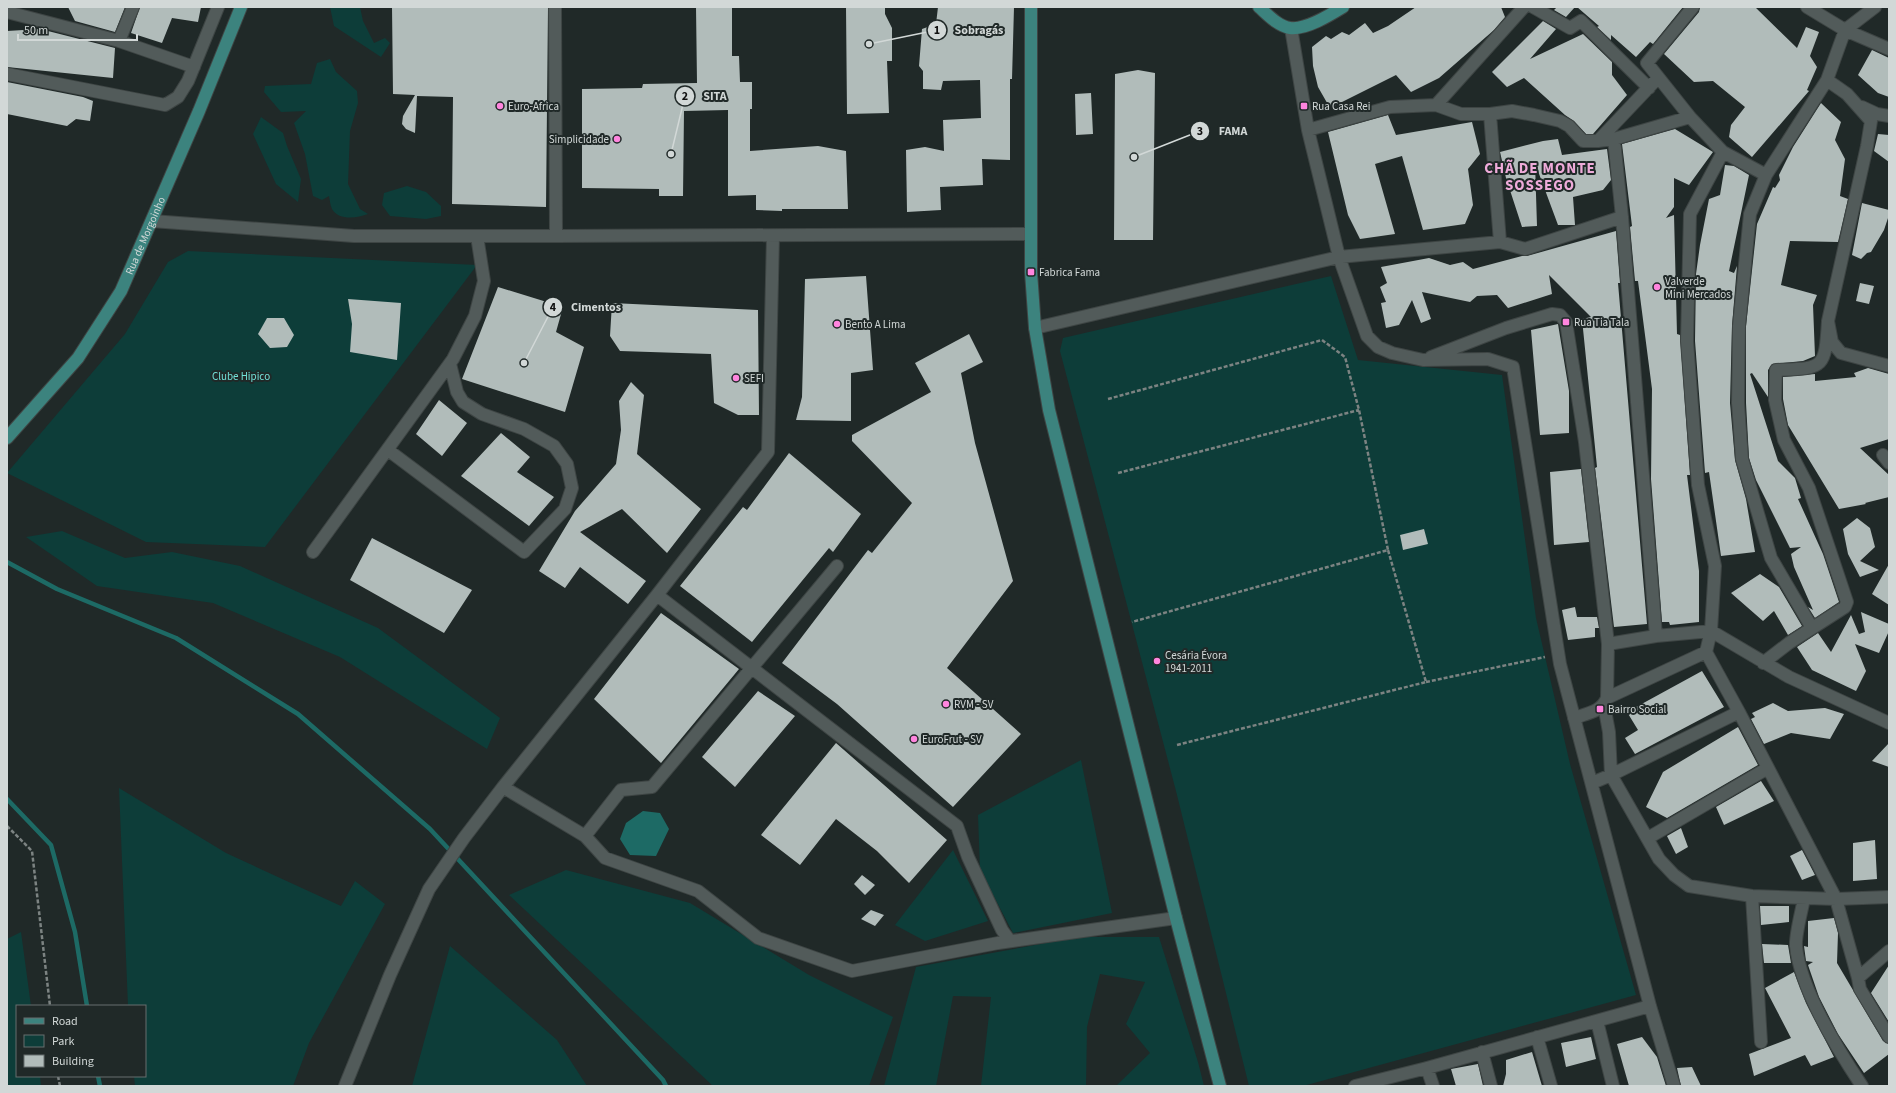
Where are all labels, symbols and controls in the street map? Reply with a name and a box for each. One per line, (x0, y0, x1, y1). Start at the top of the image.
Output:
scale bar (18, 16, 137, 42)
callout: Sobragás (927, 18, 1012, 42)
text: 50 m (24, 22, 48, 39)
text: 1 (934, 22, 940, 39)
text: Sobragás (955, 22, 1003, 39)
callout: SITA (675, 84, 735, 108)
text: 2 (682, 88, 688, 105)
text: SITA (703, 88, 727, 105)
place label: Euro-Africa (508, 99, 559, 114)
place label: Rua Casa Rei (1312, 99, 1370, 114)
marker: Euro-Africa (495, 101, 505, 111)
marker: Rua Casa Rei (1299, 101, 1309, 111)
callout: FAMA (1190, 119, 1255, 143)
text: 3 (1197, 123, 1203, 140)
text: FAMA (1219, 123, 1247, 140)
place label: Simplicidade (549, 132, 610, 147)
marker: Simplicidade (612, 134, 622, 144)
district label: CHÃ DE MONTE SOSSEGO (1484, 158, 1596, 196)
street label: Rua de Morgoinho (122, 194, 169, 277)
place label: Fabrica Fama (1039, 265, 1100, 280)
marker: Fabrica Fama (1026, 267, 1036, 277)
place label: Valverde Mini Mercados (1665, 274, 1731, 302)
marker: Valverde Mini Mercados (1652, 282, 1662, 292)
callout: Cimentos (543, 295, 629, 319)
text: 4 (550, 299, 557, 316)
text: Cimentos (571, 299, 621, 316)
place label: Rua Tia Tala (1574, 315, 1629, 330)
place label: Bento A Lima (845, 317, 906, 332)
marker: Rua Tia Tala (1561, 317, 1571, 327)
marker: Bento A Lima (832, 319, 842, 329)
park label: Clube Hipico (212, 369, 270, 384)
place label: SEFI (744, 371, 764, 386)
marker: SEFI (731, 373, 741, 383)
place label: Cesária Évora 1941-2011 (1165, 648, 1227, 676)
marker: Cesária Évora 1941-2011 (1152, 656, 1162, 666)
place label: RVM - SV (954, 697, 994, 712)
marker: RVM - SV (941, 699, 951, 709)
place label: Bairro Social (1608, 702, 1667, 717)
marker: Bairro Social (1595, 704, 1605, 714)
place label: EuroFrut - SV (922, 732, 982, 747)
marker: EuroFrut - SV (909, 734, 919, 744)
legend (16, 1005, 146, 1077)
text: Road (52, 1013, 78, 1030)
text: Park (52, 1033, 74, 1050)
text: Building (52, 1053, 94, 1070)

